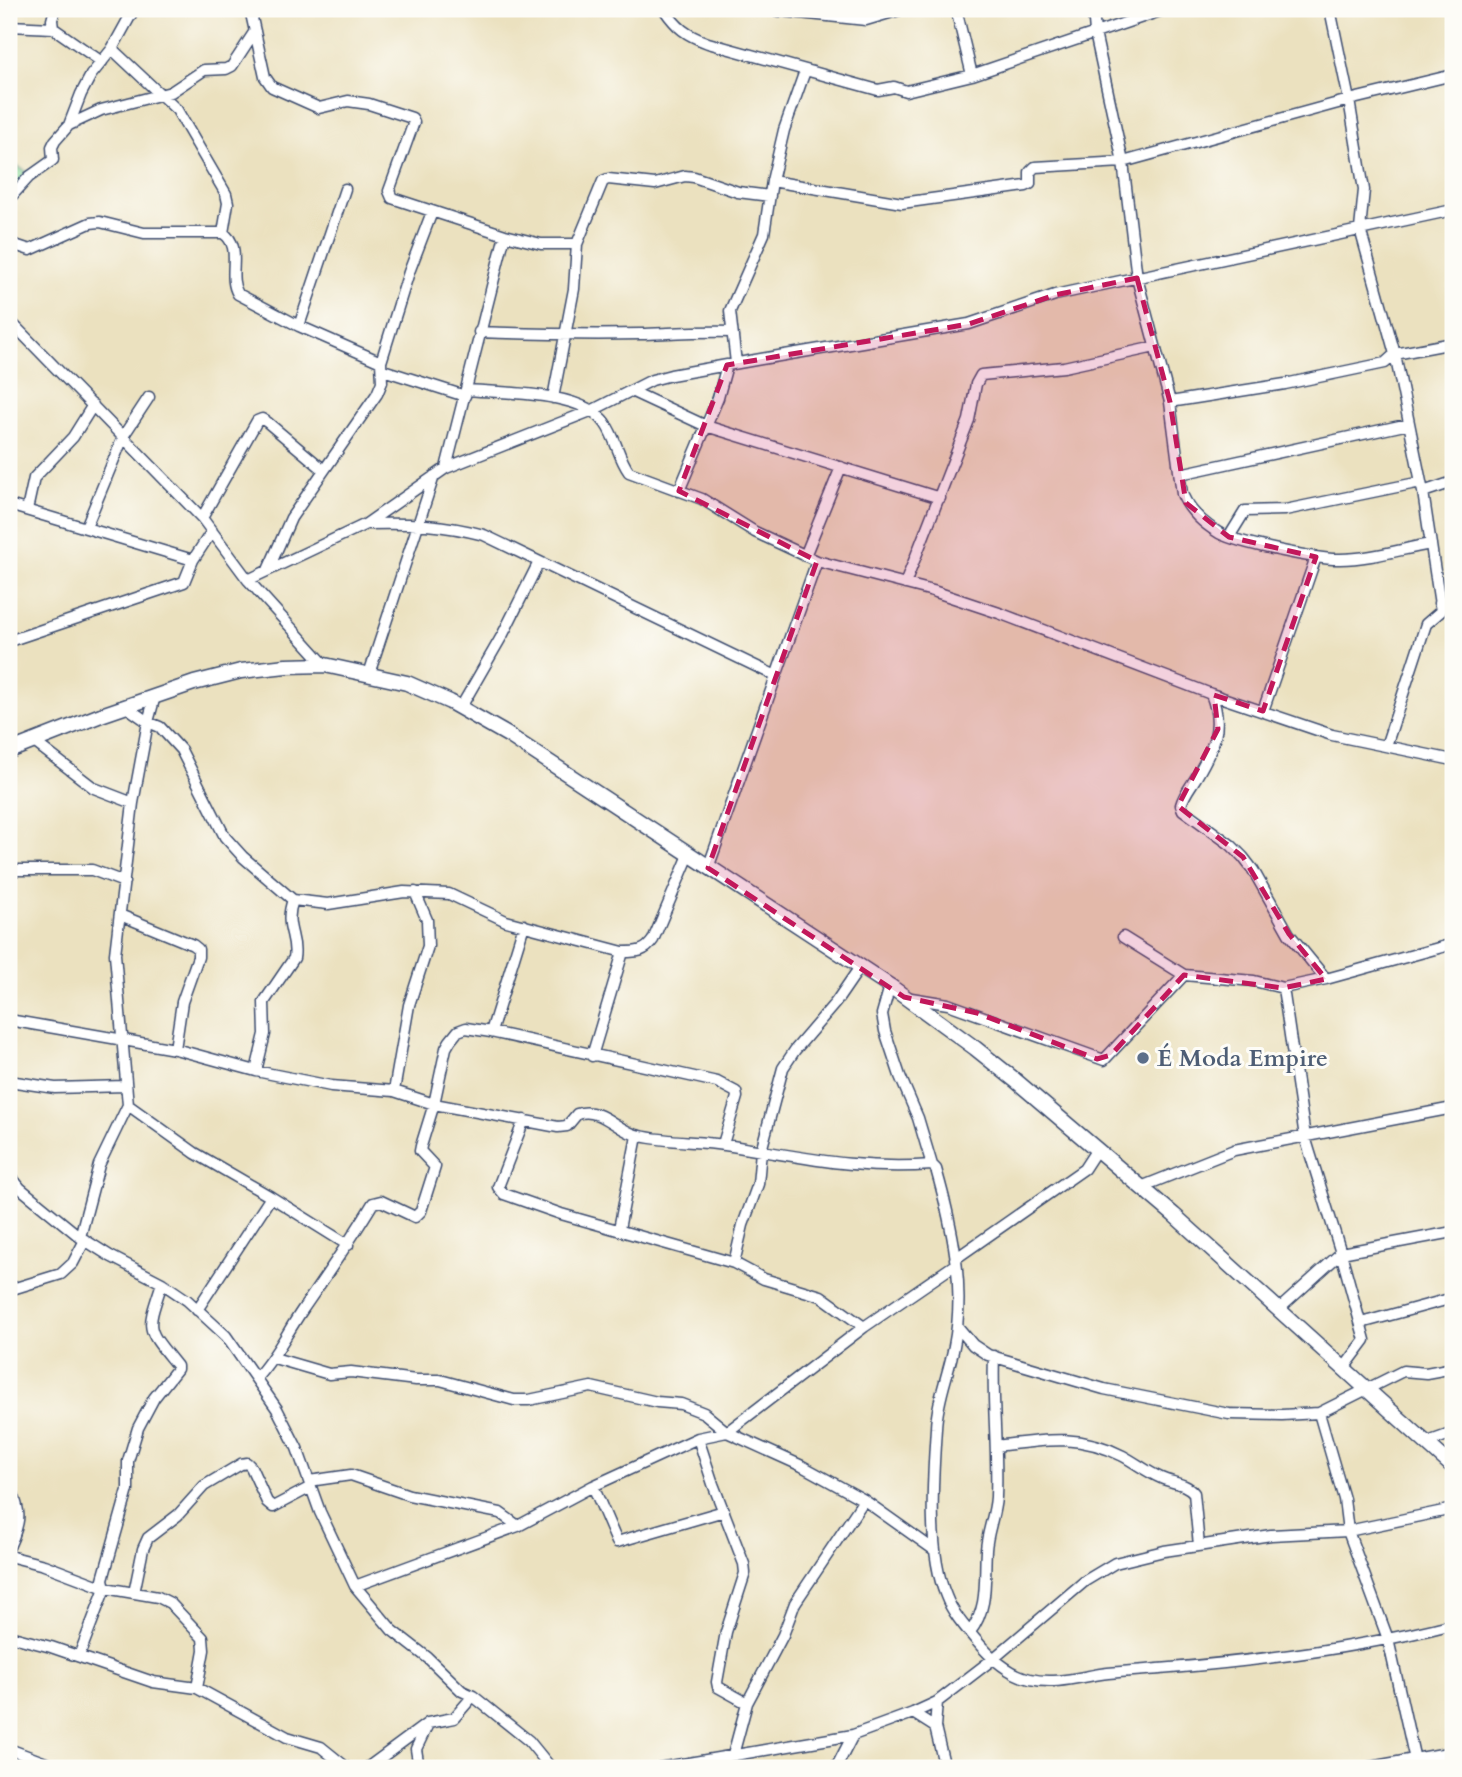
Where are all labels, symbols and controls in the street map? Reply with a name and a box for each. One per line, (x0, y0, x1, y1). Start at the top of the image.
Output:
place label: É Moda Empire (1157, 1042, 1328, 1075)
marker: É Moda Empire (1135, 1050, 1151, 1066)

